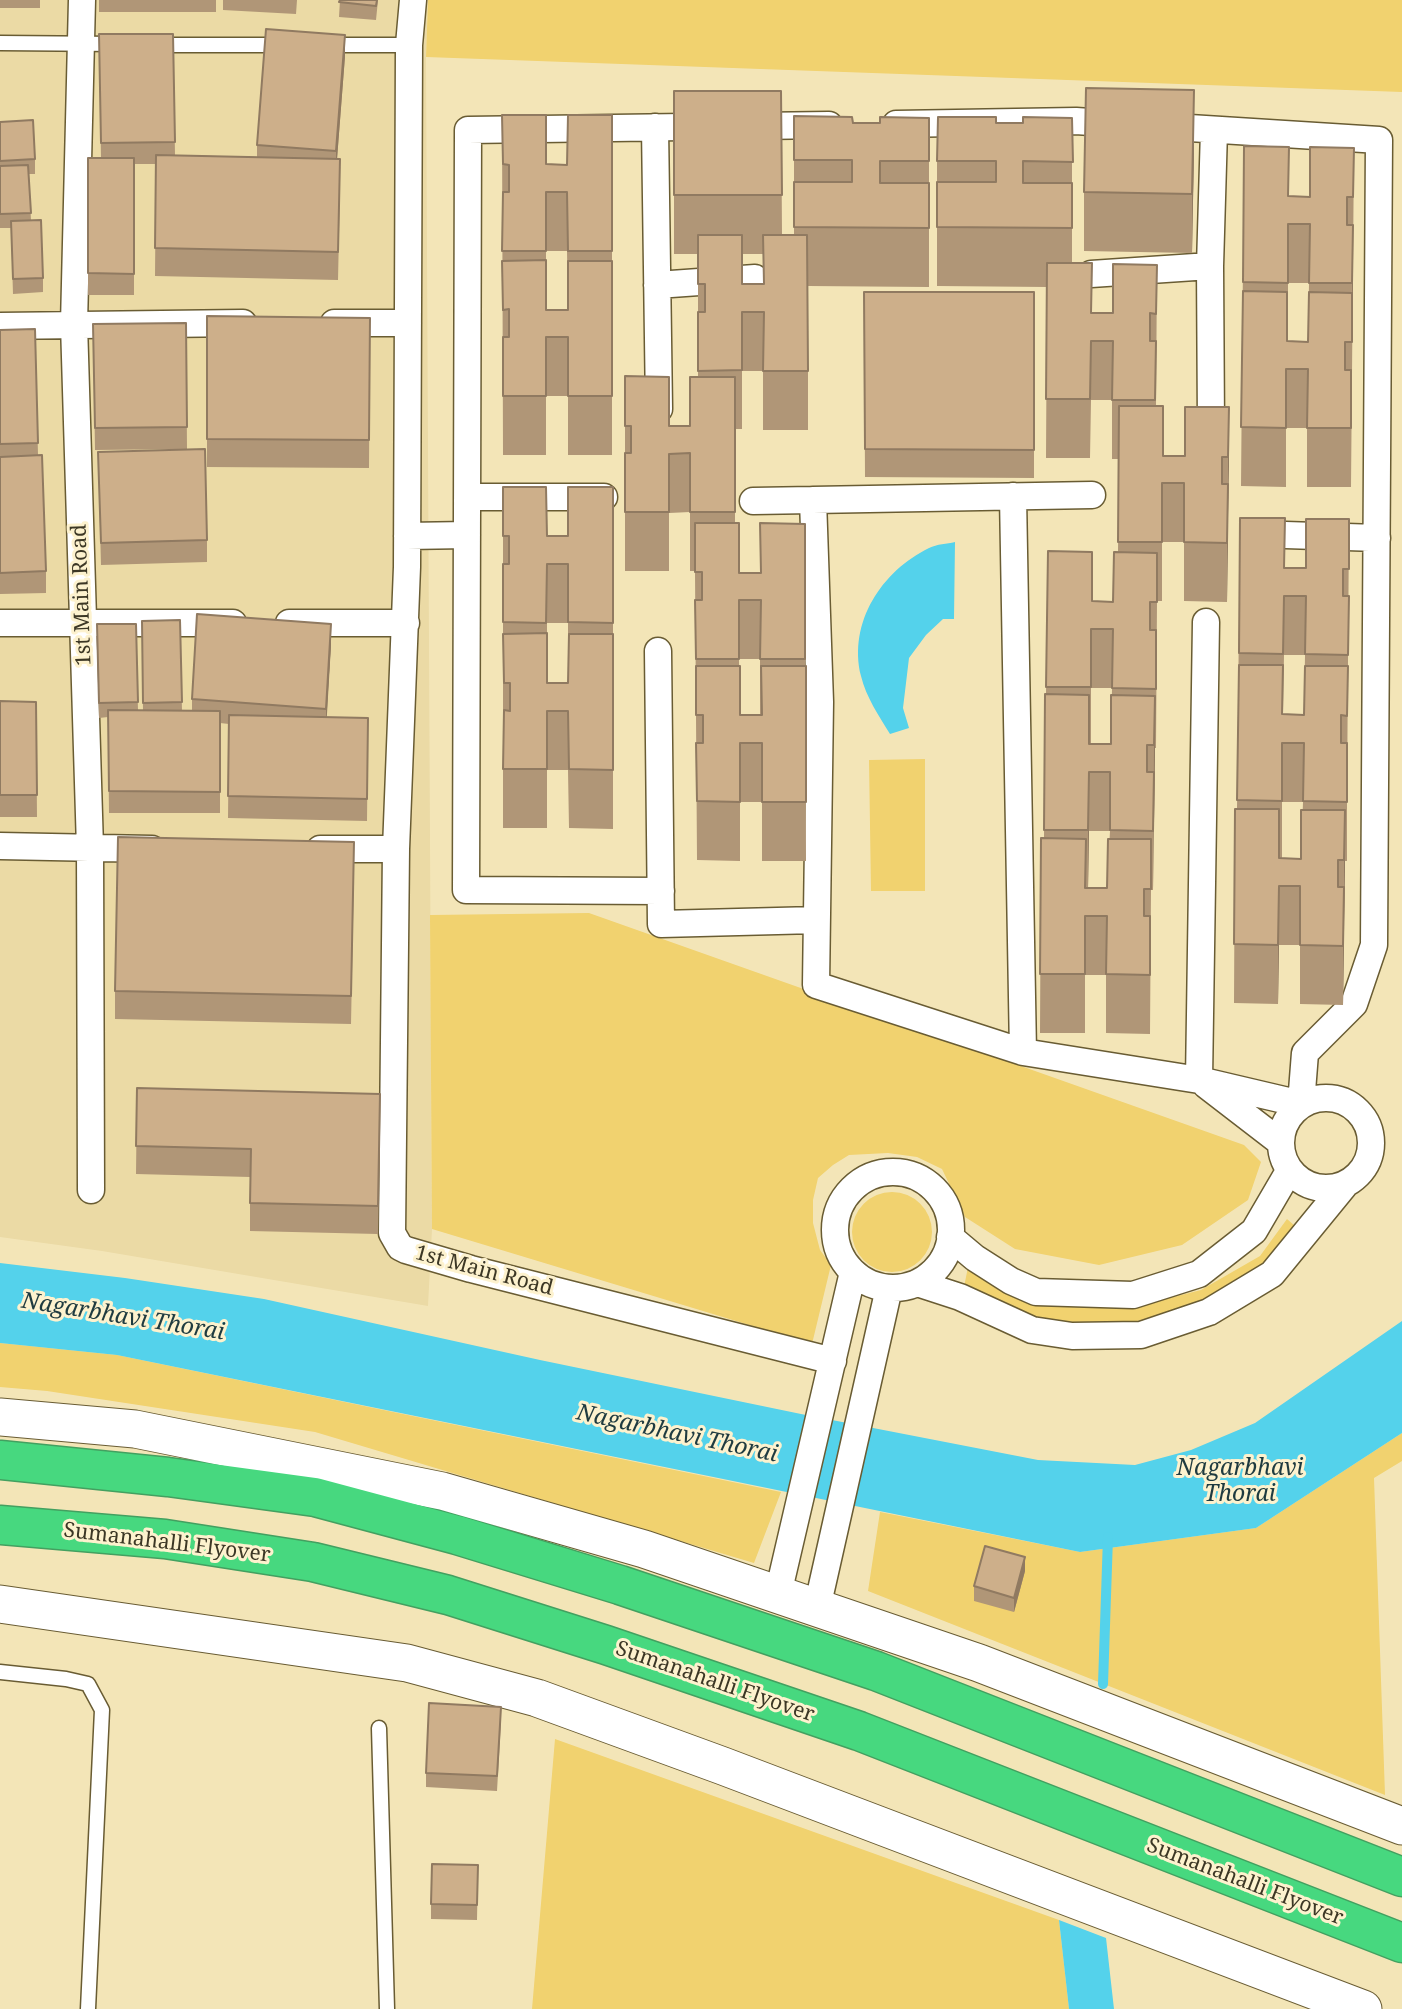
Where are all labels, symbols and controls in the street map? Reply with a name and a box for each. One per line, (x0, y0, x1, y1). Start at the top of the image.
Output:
street label: 1st Main Road (67, 524, 97, 666)
street label: 1st Main Road (412, 1240, 556, 1302)
water label: Nagarbhavi Thorai (20, 1287, 226, 1347)
water label: Nagarbhavi Thorai (574, 1399, 780, 1469)
water label: Nagarbhavi Thorai (1176, 1454, 1304, 1508)
street label: Sumanahalli Flyover (62, 1518, 272, 1568)
street label: Sumanahalli Flyover (612, 1636, 818, 1728)
street label: Sumanahalli Flyover (1143, 1833, 1347, 1931)

